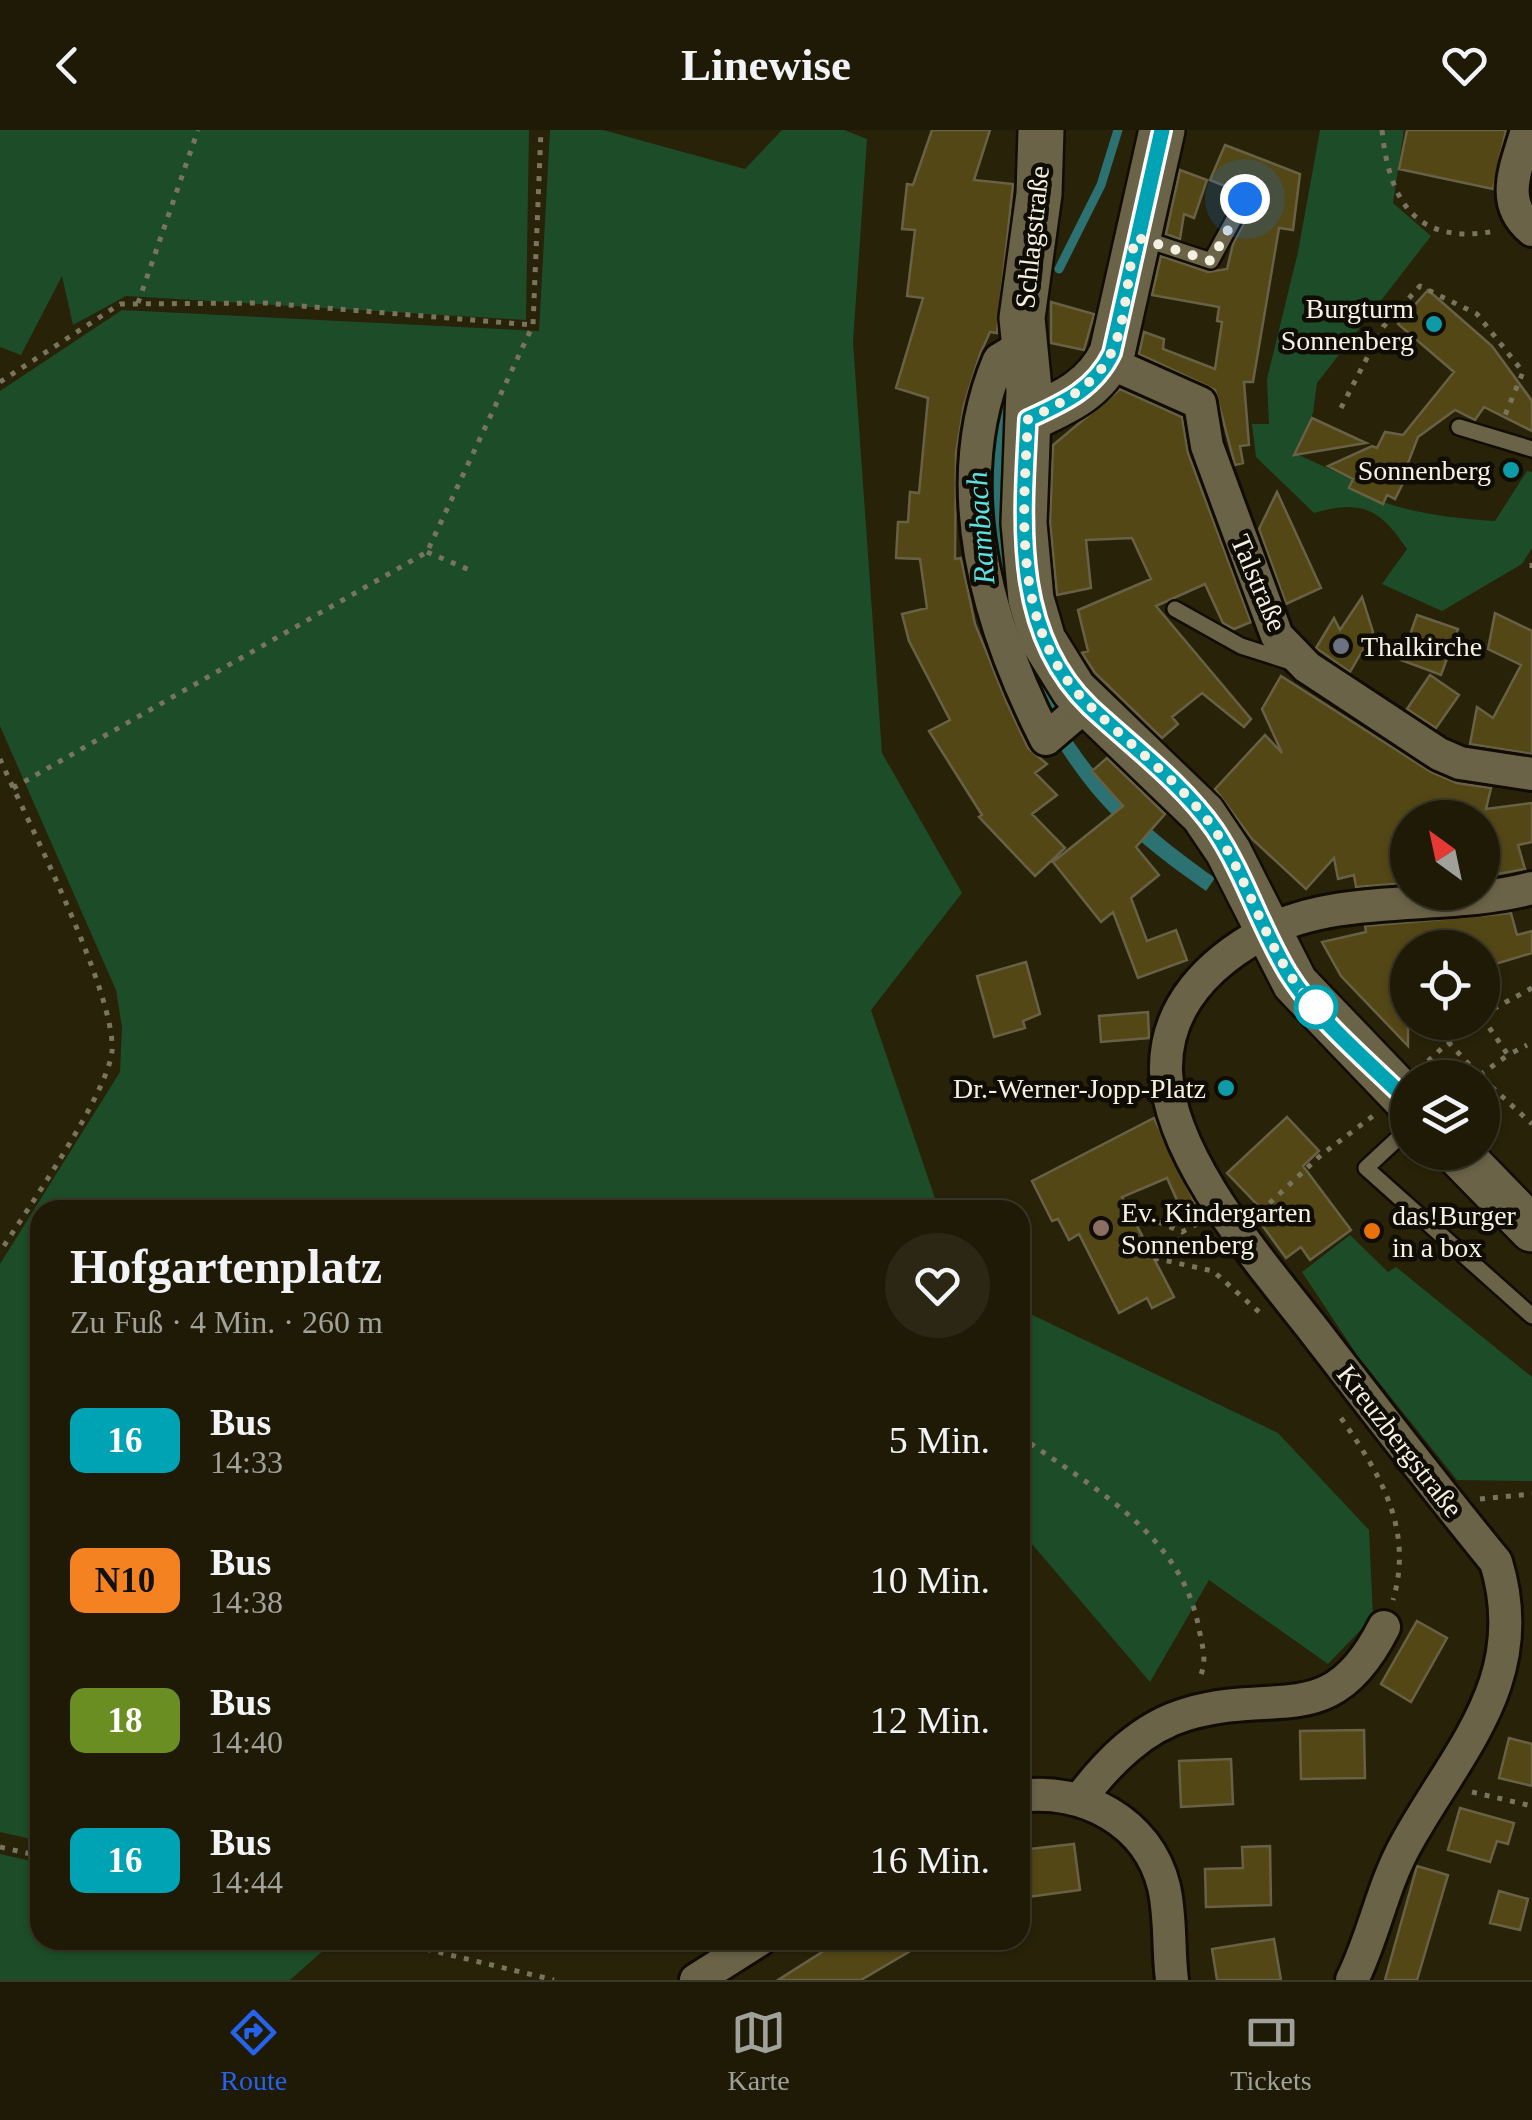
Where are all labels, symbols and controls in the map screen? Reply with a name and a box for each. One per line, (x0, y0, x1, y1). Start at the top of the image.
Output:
icon: back (40, 38, 95, 93)
icon: heart (1437, 38, 1492, 93)
text: Linewise (681, 40, 851, 90)
street label: Schlagstraße (1009, 164, 1055, 310)
your location (1220, 174, 1270, 224)
place label: Burgturm Sonnenberg (1281, 293, 1414, 356)
marker: Burgturm Sonnenberg (1423, 313, 1445, 335)
place label: Sonnenberg (1358, 455, 1491, 486)
marker: Sonnenberg (1500, 459, 1522, 481)
water label: Rambach (960, 470, 1000, 587)
street label: Talstraße (1225, 530, 1293, 636)
place label: Thalkirche (1361, 631, 1482, 662)
marker: Thalkirche (1330, 635, 1352, 657)
north arrow (1390, 800, 1500, 910)
map controls (1390, 800, 1500, 1170)
button: locate (1390, 930, 1500, 1040)
unlabelled marker (1295, 986, 1337, 1028)
button: layers (1390, 1060, 1500, 1170)
place label: Dr.-Werner-Jopp-Platz (953, 1073, 1206, 1104)
marker: Dr.-Werner-Jopp-Platz (1215, 1077, 1237, 1099)
place label: Ev. Kindergarten Sonnenberg (1121, 1197, 1312, 1260)
place label: das!Burger in a box (1392, 1200, 1517, 1263)
marker: Ev. Kindergarten Sonnenberg (1090, 1217, 1112, 1239)
marker: das!Burger in a box (1361, 1220, 1383, 1242)
button: heart (885, 1233, 990, 1338)
text: Hofgartenplatz (70, 1240, 382, 1293)
text: Zu Fuß · 4 Min. · 260 m (70, 1304, 383, 1340)
street label: Kreuzbergstraße (1331, 1359, 1469, 1523)
text: Bus (210, 1401, 271, 1443)
text: 5 Min. (889, 1419, 990, 1461)
text: 16 (108, 1421, 143, 1460)
text: 14:33 (210, 1444, 283, 1480)
text: Bus (210, 1541, 271, 1583)
text: 10 Min. (870, 1559, 990, 1601)
text: N10 (95, 1561, 155, 1600)
text: 14:38 (210, 1584, 283, 1620)
text: Bus (210, 1681, 271, 1723)
text: 12 Min. (870, 1699, 990, 1741)
text: 18 (108, 1701, 143, 1740)
text: 14:40 (210, 1724, 283, 1760)
text: Bus (210, 1821, 271, 1863)
text: 16 Min. (870, 1839, 990, 1881)
text: 16 (108, 1841, 143, 1880)
text: 14:44 (210, 1864, 283, 1900)
tab: Route (220, 2005, 287, 2097)
tab: Karte (728, 2005, 790, 2097)
tab: Tickets (1230, 2005, 1312, 2097)

